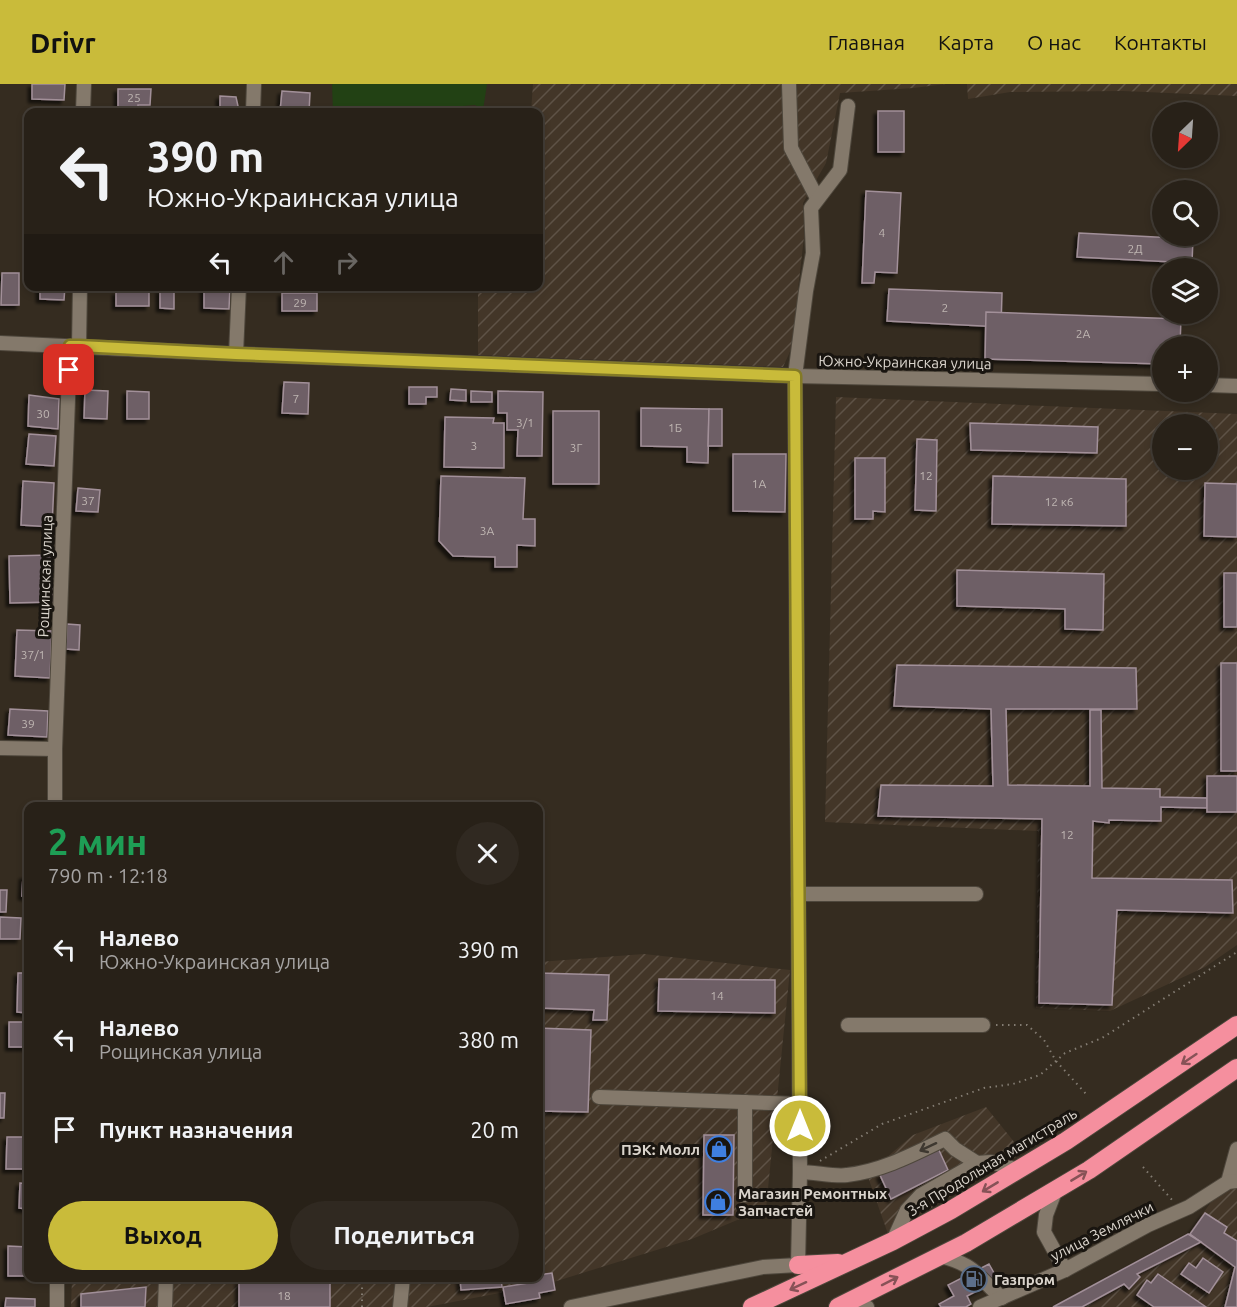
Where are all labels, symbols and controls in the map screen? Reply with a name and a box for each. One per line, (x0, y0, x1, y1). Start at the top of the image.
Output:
text: Drivr (30, 27, 96, 58)
text: Главная (828, 30, 905, 54)
text: Карта (938, 30, 994, 54)
text: О нас (1027, 30, 1081, 54)
text: Контакты (1114, 30, 1207, 54)
house number: 25 (127, 91, 141, 104)
north arrow (1152, 102, 1218, 168)
map controls (1152, 102, 1218, 480)
icon: left (48, 132, 126, 210)
text: 390 m (147, 133, 264, 180)
button: search (1152, 180, 1218, 246)
text: Южно-Украинская улица (147, 182, 459, 212)
house number: 4 (879, 226, 886, 239)
house number: 2Д (1127, 242, 1143, 255)
icon: left (204, 246, 237, 279)
icon: ahead (267, 246, 300, 279)
icon: right (330, 246, 363, 279)
button: layers (1152, 258, 1218, 324)
house number: 29 (293, 296, 307, 309)
house number: 2 (942, 301, 948, 314)
house number: 2А (1076, 327, 1090, 340)
button: + (1152, 336, 1218, 402)
pin (43, 344, 94, 395)
street label: Южно-Украинская улица (818, 352, 992, 372)
icon: arrive (52, 353, 85, 386)
house number: 7 (293, 392, 299, 405)
house number: 30 (36, 407, 50, 420)
button: − (1152, 414, 1218, 480)
house number: 3/1 (516, 416, 534, 429)
house number: 1Б (668, 421, 682, 434)
house number: 3 (471, 439, 477, 452)
house number: 3Г (570, 441, 582, 454)
house number: 12 (919, 469, 933, 482)
house number: 1А (752, 477, 766, 490)
house number: 37 (81, 494, 95, 507)
house number: 12 к6 (1044, 495, 1074, 508)
street label: Рощинская улица (34, 515, 56, 637)
house number: 3А (480, 524, 494, 537)
house number: 37/1 (21, 648, 45, 661)
house number: 39 (21, 717, 35, 730)
text: 2 мин (48, 821, 147, 862)
button: close (456, 822, 519, 885)
house number: 12 (1060, 828, 1074, 841)
text: 790 m · 12:18 (48, 864, 168, 887)
text: Налево (99, 925, 179, 950)
icon: left (48, 933, 81, 966)
text: 390 m (458, 937, 519, 962)
text: Южно-Украинская улица (99, 950, 330, 973)
house number: 14 (710, 989, 724, 1002)
text: Налево (99, 1015, 179, 1040)
icon: left (48, 1023, 81, 1056)
text: 380 m (458, 1027, 519, 1052)
text: Рощинская улица (99, 1040, 262, 1063)
one-way arrow (1182, 1053, 1198, 1065)
position arrow (768, 1094, 832, 1158)
street label: 3-я Продольная магистраль (904, 1104, 1080, 1219)
icon: arrive (48, 1113, 81, 1146)
text: Пункт назначения (99, 1117, 293, 1142)
text: 20 m (470, 1117, 519, 1142)
shop icon: ПЭК: Молл (704, 1134, 734, 1164)
place label: ПЭК: Молл (621, 1141, 700, 1158)
one-way arrow (920, 1142, 938, 1153)
one-way arrow (1070, 1169, 1087, 1181)
one-way arrow (982, 1181, 999, 1193)
place label: Магазин Ремонтных Запчастей (738, 1185, 887, 1219)
shop icon: Магазин Ремонтных Запчастей (703, 1187, 733, 1217)
street label: улица Землячки (1048, 1198, 1156, 1264)
button: Выход (48, 1201, 278, 1270)
button: Поделиться (290, 1201, 519, 1270)
fuel station icon: Газпром (959, 1264, 989, 1294)
place label: Газпром (994, 1271, 1055, 1288)
one-way arrow (881, 1275, 899, 1286)
one-way arrow (789, 1280, 807, 1292)
house number: 18 (277, 1289, 291, 1302)

